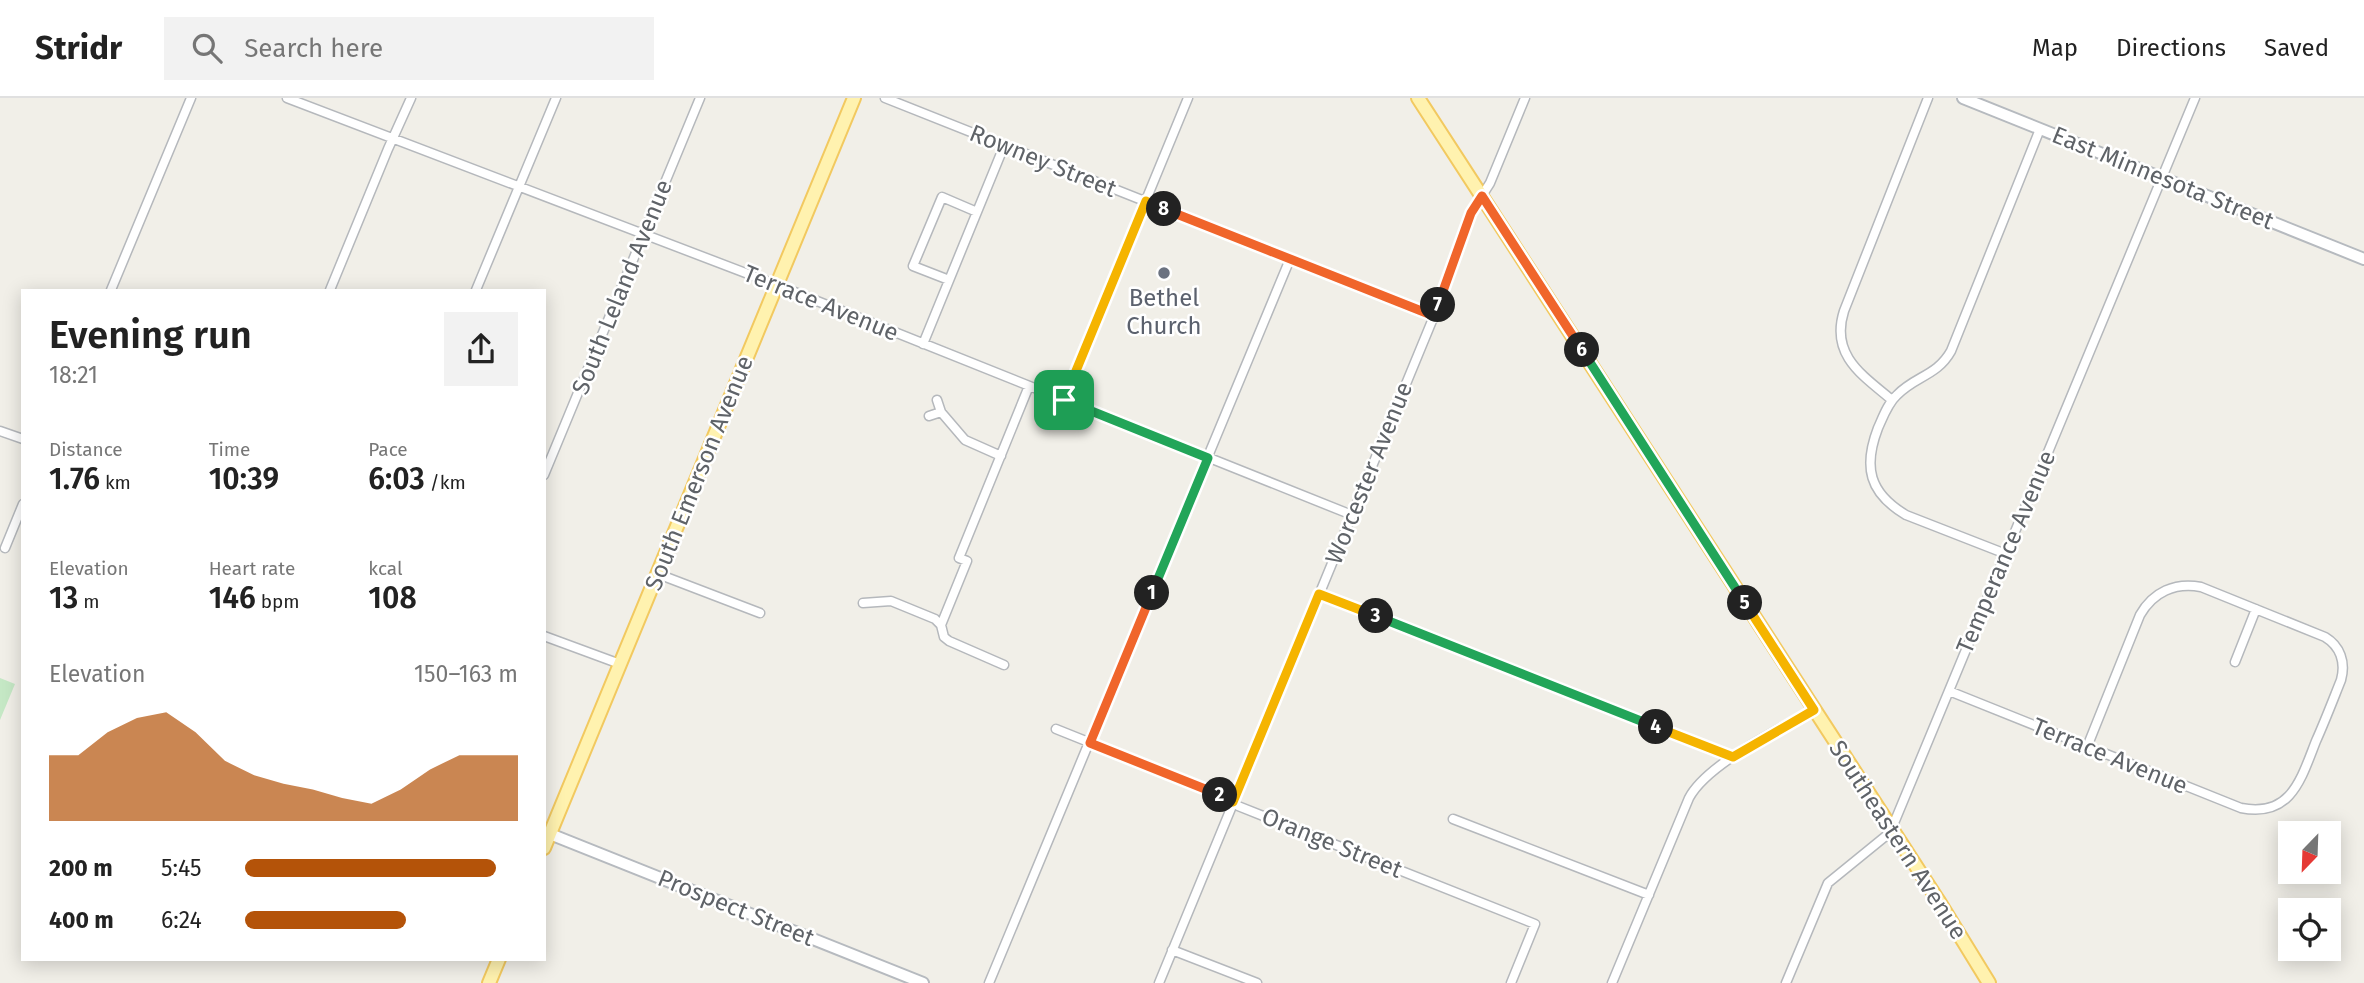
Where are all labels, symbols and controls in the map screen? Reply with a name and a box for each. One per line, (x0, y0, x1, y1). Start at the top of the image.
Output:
search box (164, 17, 654, 80)
text: Stridr (35, 28, 122, 68)
icon: search (188, 29, 226, 67)
text: Search here (244, 33, 383, 64)
text: Map (2032, 34, 2078, 62)
text: Directions (2116, 34, 2226, 62)
text: Saved (2264, 34, 2329, 62)
street label: Rowney Street (966, 119, 1121, 203)
street label: East Minnesota Street (2048, 121, 2278, 235)
street label: South Leland Avenue (566, 176, 678, 398)
pin: 8 (1146, 192, 1182, 226)
text: 8 (1158, 197, 1169, 220)
street label: Terrace Avenue (739, 259, 903, 347)
marker: Bethel Church (1156, 265, 1172, 281)
place label: Bethel Church (1126, 284, 1202, 340)
pin: 7 (1420, 288, 1456, 322)
text: 7 (1433, 293, 1442, 316)
text: Evening run (49, 312, 252, 358)
button: share (444, 312, 518, 386)
pin: 6 (1564, 332, 1600, 368)
text: 6 (1576, 338, 1587, 361)
street label: South Emerson Avenue (639, 352, 759, 594)
text: 18:21 (49, 361, 98, 389)
pin (1034, 370, 1094, 430)
street label: Worcester Avenue (1320, 378, 1418, 568)
icon: arrive (1045, 381, 1083, 419)
text: Distance (49, 438, 123, 461)
text: Time (209, 438, 250, 461)
text: Pace (368, 438, 408, 461)
street label: Temperance Avenue (1951, 446, 2061, 658)
text: 1.76 (49, 461, 100, 497)
text: 10:39 (209, 461, 279, 497)
text: 6:03 (368, 461, 425, 497)
text: km (100, 471, 131, 494)
text: /km (425, 471, 466, 494)
text: Elevation (49, 557, 129, 580)
text: Heart rate (209, 557, 295, 580)
text: kcal (368, 557, 403, 580)
pin: 1 (1134, 575, 1170, 610)
text: 13 (49, 580, 78, 616)
text: 146 (209, 580, 256, 616)
text: 108 (368, 580, 417, 616)
text: 1 (1147, 581, 1156, 604)
pin: 5 (1728, 586, 1762, 620)
text: m (78, 590, 99, 613)
text: bpm (256, 590, 300, 613)
text: 5 (1739, 591, 1750, 614)
pin: 3 (1358, 598, 1394, 634)
text: 3 (1371, 604, 1380, 627)
text: Elevation (49, 660, 145, 688)
text: 150–163 m (414, 660, 518, 688)
pin: 4 (1638, 710, 1674, 744)
street label: Terrace Avenue (2028, 712, 2192, 800)
text: 4 (1650, 715, 1661, 738)
street label: Southeastern Avenue (1823, 735, 1973, 945)
pin: 2 (1202, 778, 1238, 812)
text: 2 (1215, 783, 1224, 806)
street label: Orange Street (1258, 802, 1407, 884)
north arrow (2278, 821, 2342, 884)
map controls (2278, 821, 2341, 961)
text: 200 m (49, 854, 113, 882)
text: 5:45 (161, 854, 201, 882)
street label: Prospect Street (654, 864, 819, 952)
button: locate (2278, 898, 2341, 961)
text: 400 m (49, 906, 114, 934)
text: 6:24 (161, 906, 202, 934)

